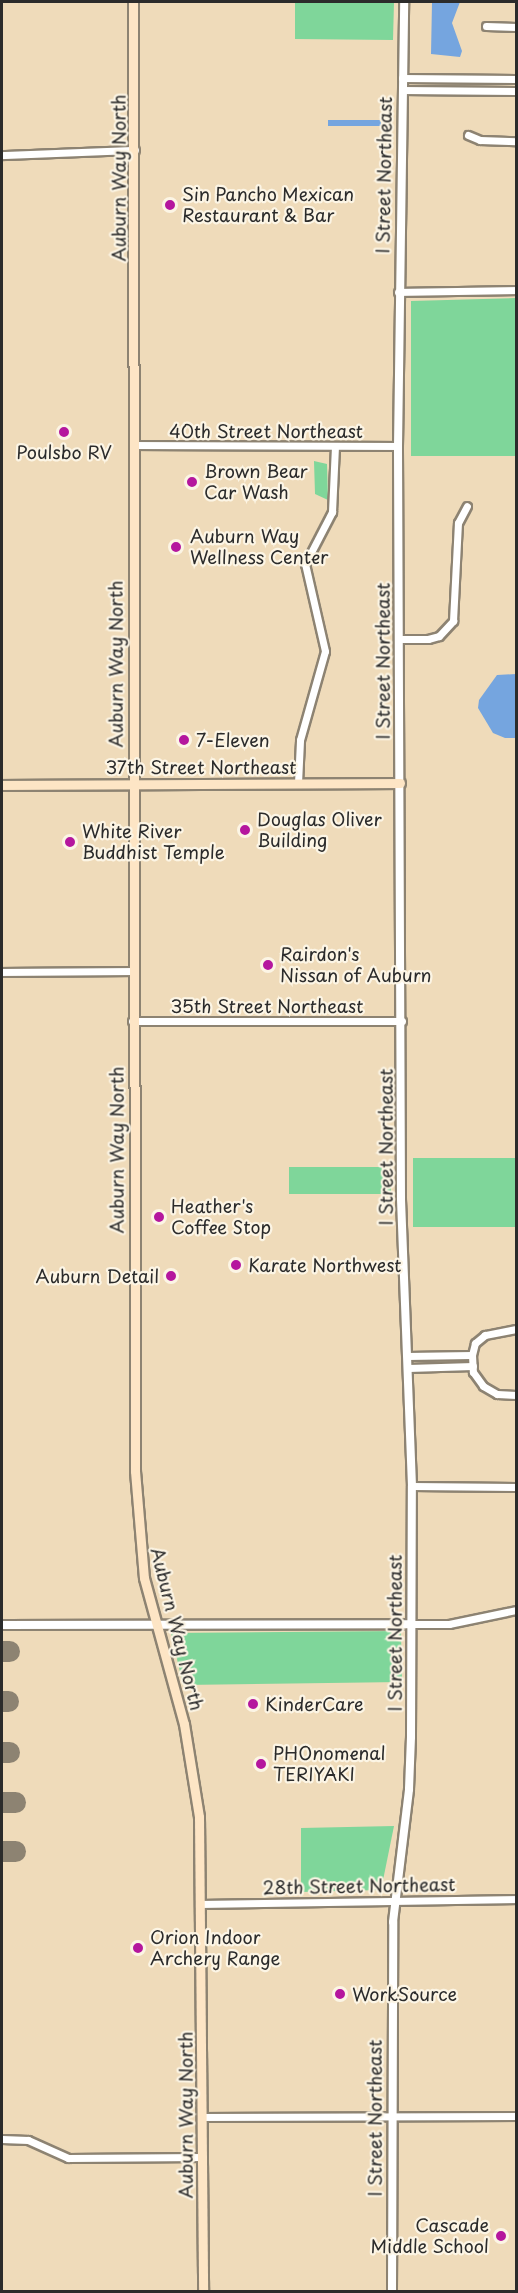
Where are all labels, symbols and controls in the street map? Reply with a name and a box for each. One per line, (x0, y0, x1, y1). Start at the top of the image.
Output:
street label: Auburn Way North (108, 95, 130, 261)
street label: I Street Northeast (372, 96, 396, 254)
place label: Sin Pancho Mexican Restaurant & Bar (182, 184, 354, 226)
marker: Sin Pancho Mexican Restaurant & Bar (163, 198, 177, 212)
street label: 40th Street Northeast (169, 420, 363, 442)
marker: Poulsbo RV (57, 425, 71, 439)
place label: Poulsbo RV (16, 441, 112, 463)
place label: Brown Bear Car Wash (204, 461, 307, 504)
marker: Brown Bear Car Wash (185, 475, 199, 489)
place label: Auburn Way Wellness Center (190, 526, 329, 568)
marker: Auburn Way Wellness Center (167, 538, 185, 556)
street label: Auburn Way North (105, 581, 127, 747)
street label: I Street Northeast (372, 582, 394, 740)
place label: 7-Eleven (196, 729, 270, 751)
marker: 7-Eleven (177, 733, 191, 747)
street label: 37th Street Northeast (105, 756, 297, 778)
place label: Douglas Oliver Building (257, 809, 383, 852)
place label: White River Buddhist Temple (82, 821, 223, 864)
marker: Douglas Oliver Building (238, 823, 252, 837)
marker: White River Buddhist Temple (63, 835, 77, 849)
place label: Rairdon's Nissan of Auburn (280, 944, 431, 986)
marker: Rairdon's Nissan of Auburn (261, 958, 275, 972)
street label: 35th Street Northeast (171, 995, 363, 1017)
street label: Auburn Way North (106, 1067, 128, 1233)
street label: I Street Northeast (375, 1068, 397, 1226)
place label: Heather's Coffee Stop (171, 1196, 273, 1238)
marker: Heather's Coffee Stop (152, 1210, 166, 1224)
place label: Karate Northwest (248, 1254, 402, 1276)
marker: Karate Northwest (229, 1258, 243, 1272)
place label: Auburn Detail (35, 1265, 159, 1287)
marker: Auburn Detail (164, 1269, 178, 1283)
street label: Auburn Way North (147, 1546, 207, 1712)
street label: I Street Northeast (384, 1554, 406, 1712)
place label: KinderCare (265, 1693, 364, 1715)
marker: KinderCare (246, 1697, 260, 1711)
place label: PHOnomenal TERIYAKI (273, 1743, 385, 1786)
marker: PHOnomenal TERIYAKI (254, 1757, 268, 1771)
street label: 28th Street Northeast (262, 1874, 456, 1898)
place label: Orion Indoor Archery Range (150, 1927, 281, 1970)
marker: Orion Indoor Archery Range (131, 1941, 145, 1955)
place label: WorkSource (352, 1983, 457, 2005)
marker: WorkSource (333, 1987, 347, 2001)
street label: Auburn Way North (175, 2032, 197, 2198)
street label: I Street Northeast (364, 2039, 386, 2197)
place label: Cascade Middle School (369, 2215, 489, 2258)
marker: Cascade Middle School (494, 2229, 508, 2243)

